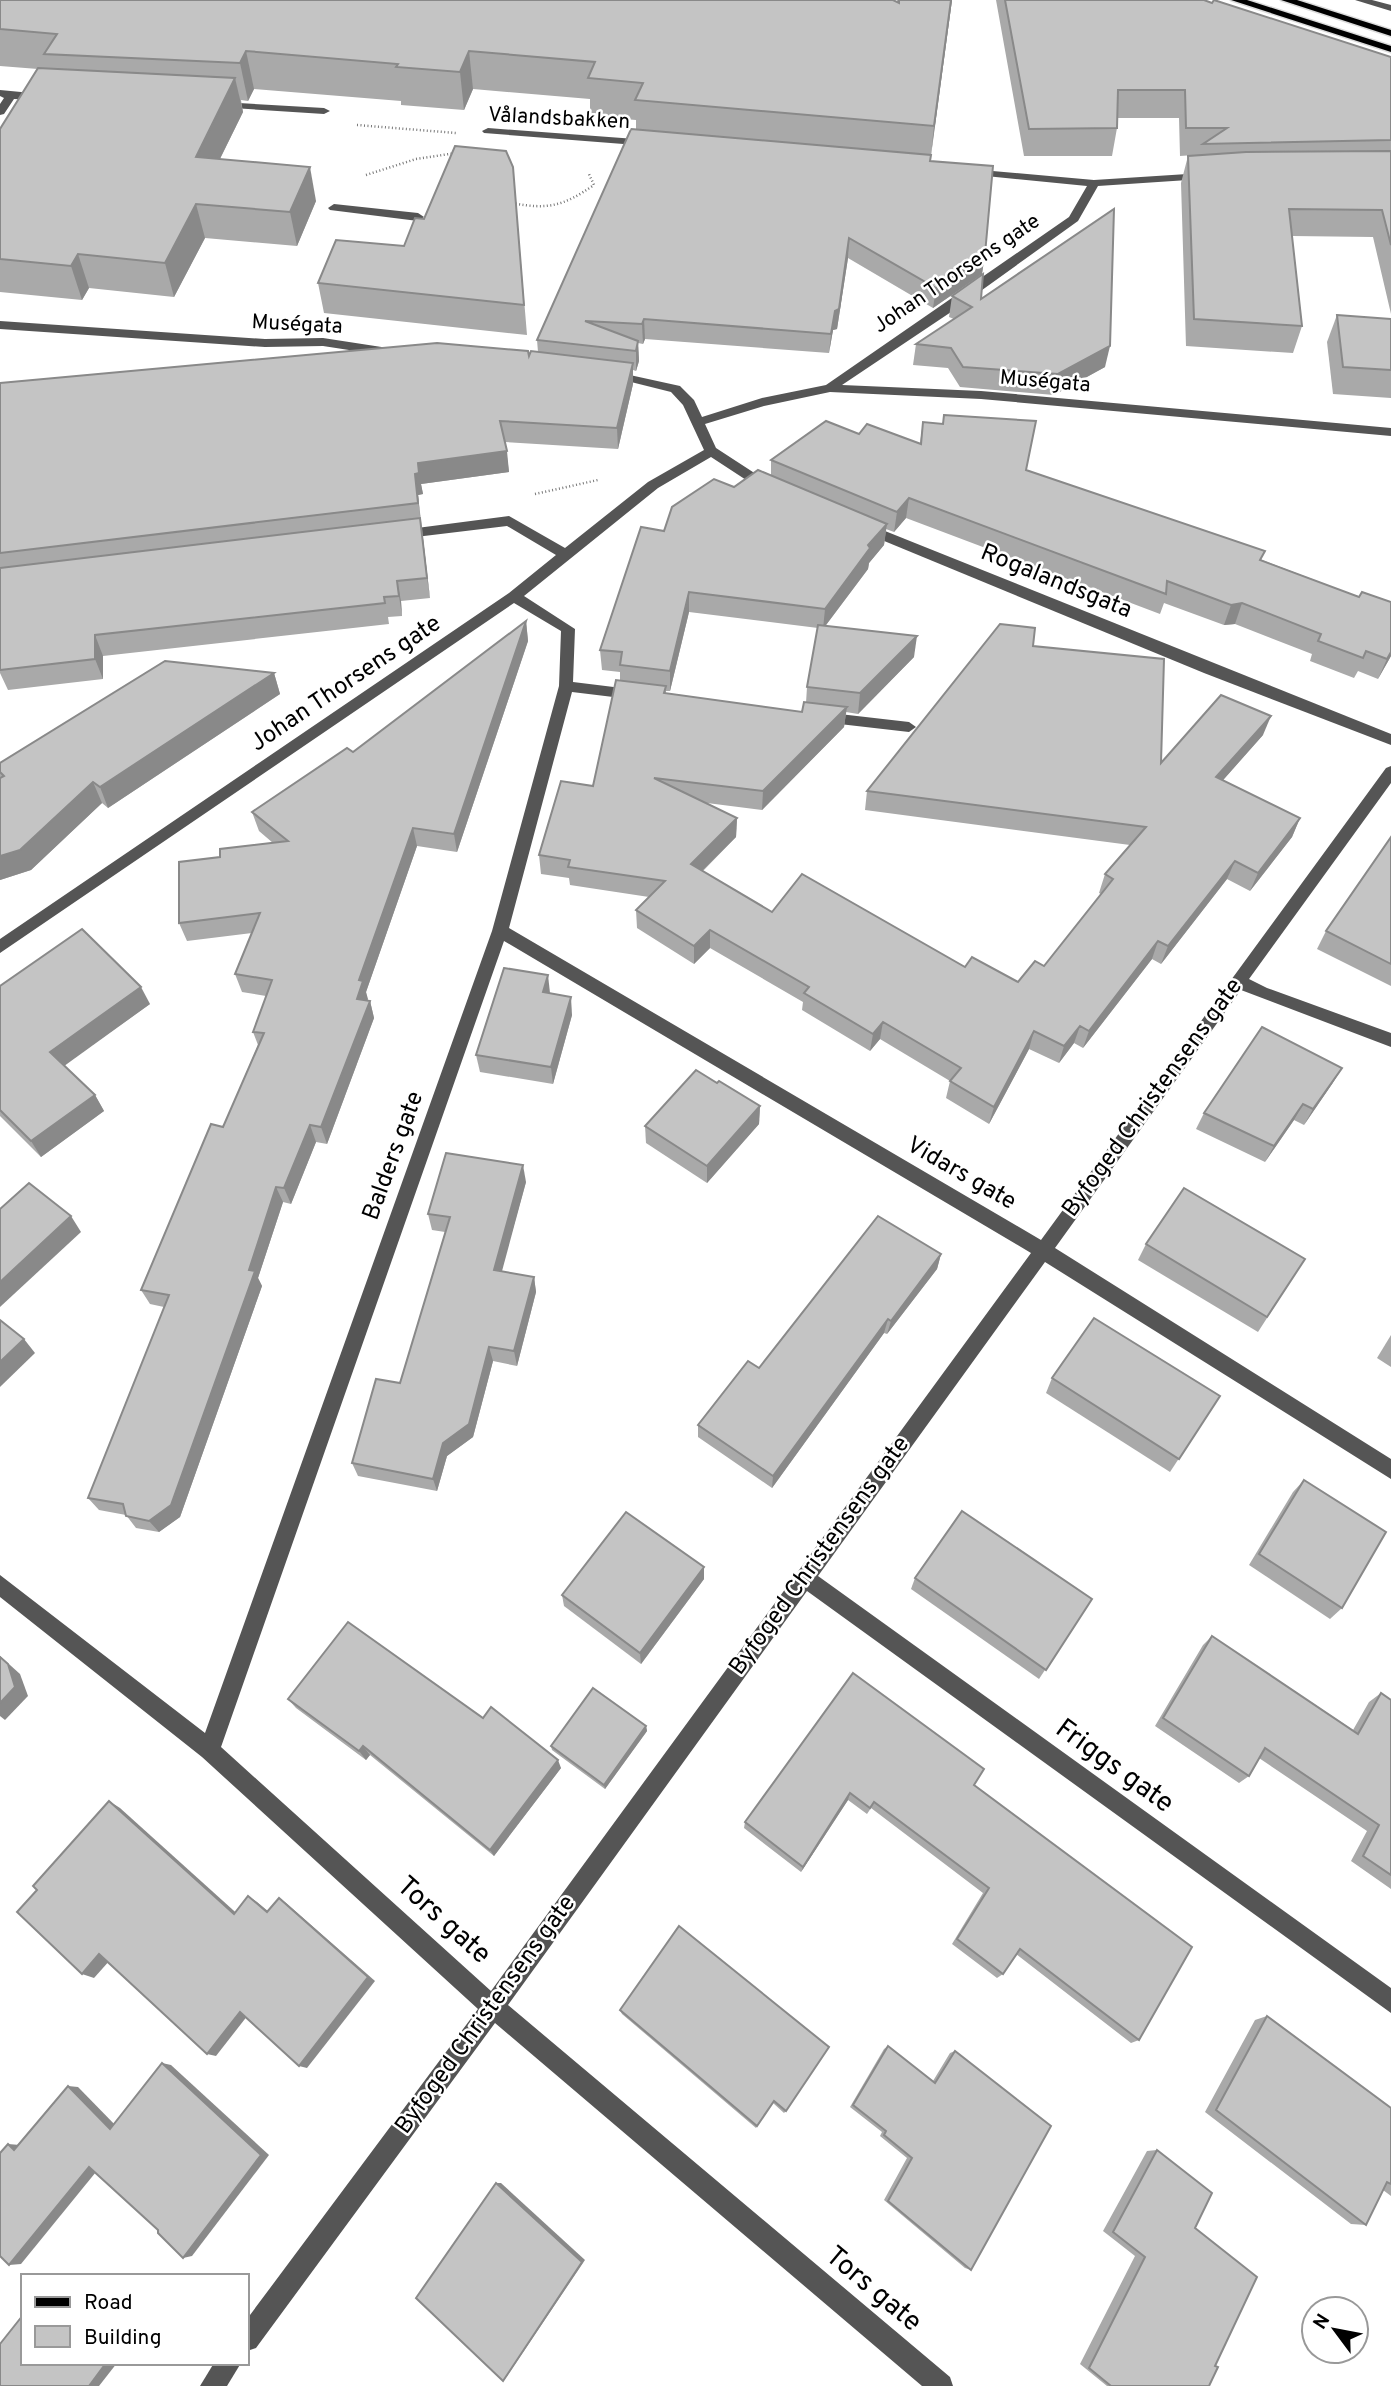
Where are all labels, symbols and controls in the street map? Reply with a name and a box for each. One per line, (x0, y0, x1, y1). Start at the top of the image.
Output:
street label: Vålandsbakken (487, 102, 631, 136)
street label: Johan Thorsens gate (868, 208, 1046, 340)
street label: Muségata (251, 309, 343, 341)
street label: Muségata (998, 365, 1092, 399)
street label: Rogalandsgata (976, 538, 1136, 626)
street label: Johan Thorsens gate (245, 609, 447, 759)
street label: Byfoged Christensens gate (1056, 973, 1250, 1223)
street label: Balders gate (357, 1087, 431, 1225)
street label: Vidars gate (901, 1131, 1021, 1217)
street label: Byfoged Christensens gate (723, 1431, 917, 1681)
street label: Friggs gate (1047, 1712, 1181, 1822)
street label: Tors gate (388, 1869, 498, 1973)
street label: Byfoged Christensens gate (389, 1890, 583, 2140)
street label: Tors gate (817, 2239, 929, 2341)
legend (21, 2274, 248, 2365)
text: Road (84, 2290, 133, 2317)
north arrow (1300, 2295, 1370, 2365)
text: N (1308, 2310, 1336, 2334)
text: Building (84, 2325, 162, 2352)

